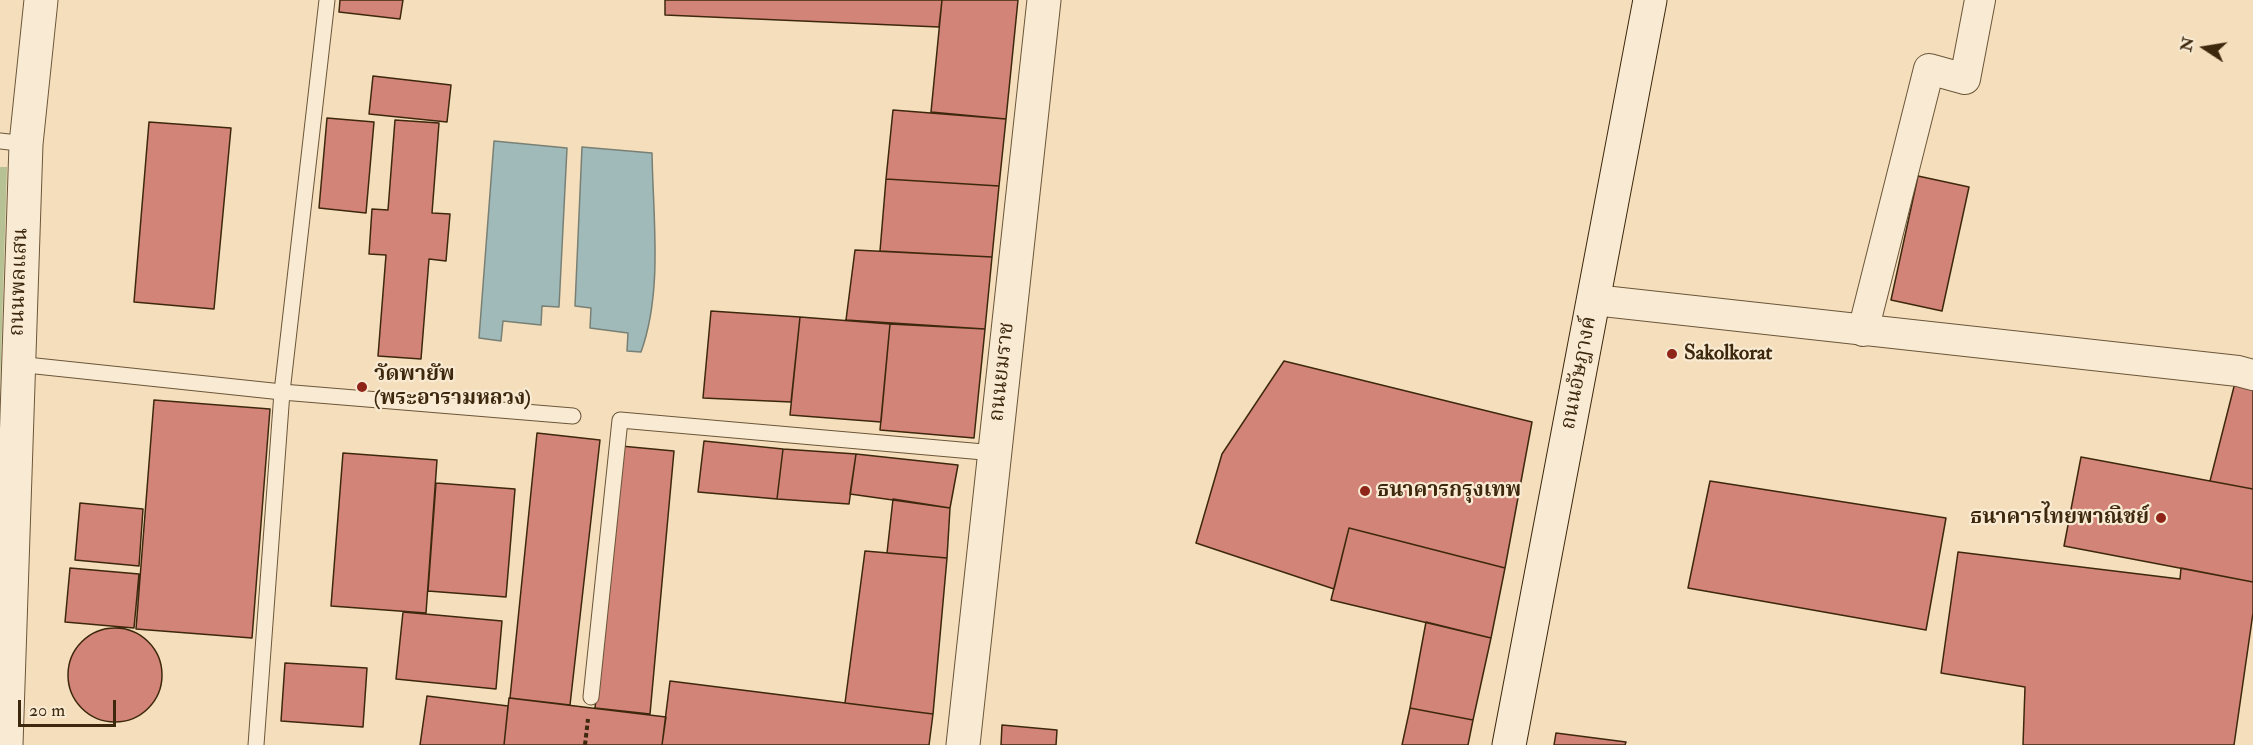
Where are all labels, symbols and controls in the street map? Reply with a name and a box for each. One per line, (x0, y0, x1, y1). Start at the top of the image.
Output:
north arrow (2175, 18, 2235, 78)
text: N (2176, 35, 2199, 53)
street label: ถนนพลแสน (6, 227, 34, 337)
street label: ถนนอัษฎางค์ (1557, 314, 1603, 432)
street label: ถนนยมราช (985, 321, 1021, 423)
place label: Sakolkorat (1684, 341, 1772, 367)
marker: Sakolkorat (1665, 347, 1679, 361)
place label: วัดพายัพ (พระอารามหลวง) (374, 362, 531, 412)
marker: วัดพายัพ (พระอารามหลวง) (355, 380, 369, 394)
place label: ธนาคารกรุงเทพ (1377, 478, 1521, 504)
marker: ธนาคารกรุงเทพ (1358, 484, 1372, 498)
place label: ธนาคารไทยพาณิชย์ (1970, 505, 2149, 531)
marker: ธนาคารไทยพาณิชย์ (2154, 511, 2168, 525)
scale bar (21, 688, 118, 726)
text: 20 m (29, 699, 65, 722)

